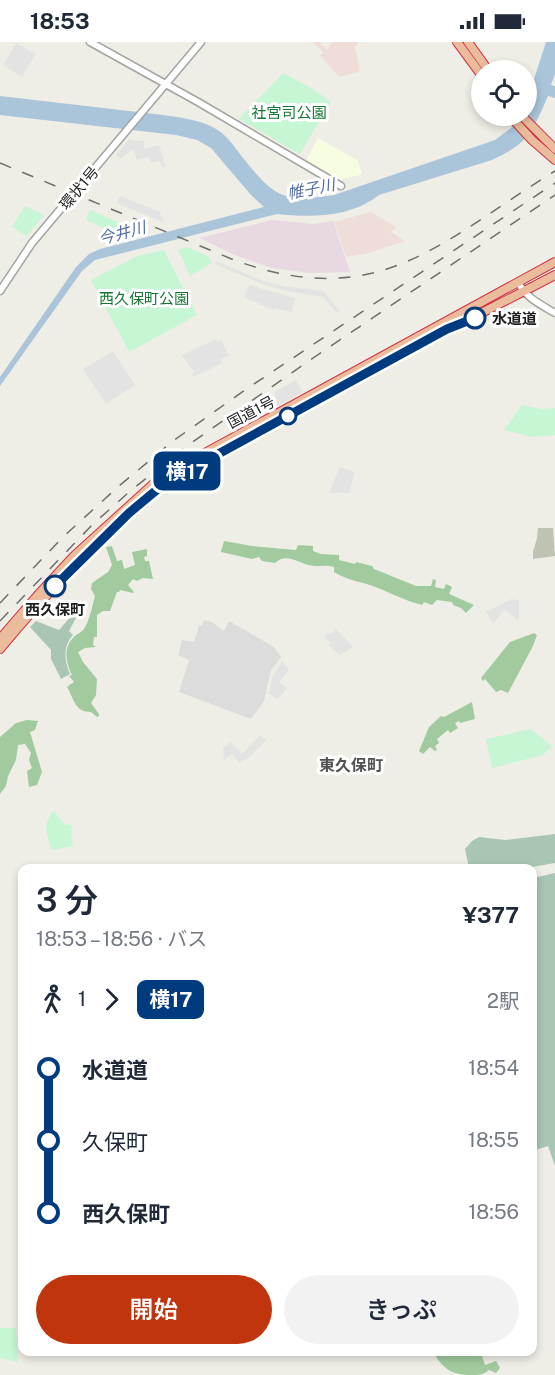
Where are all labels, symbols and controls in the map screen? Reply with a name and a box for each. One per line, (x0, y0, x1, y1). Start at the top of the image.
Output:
text: 18:53 (30, 8, 90, 34)
map controls (471, 60, 537, 126)
button: locate (471, 60, 537, 126)
park label: 社宮司公園 (251, 104, 327, 121)
street label: 環状1号 (56, 163, 102, 213)
water label: 帷子川 (286, 175, 338, 203)
water label: 今井川 (96, 217, 150, 248)
park label: 西久保町公園 (99, 290, 189, 307)
marker: 水道道 (464, 307, 486, 329)
place label: 水道道 (492, 310, 537, 327)
street label: 国道1号 (224, 392, 278, 432)
unlabelled marker (279, 407, 297, 425)
line badge: 横17 (152, 452, 222, 490)
text: 横17 (165, 459, 209, 484)
marker: 西久保町 (44, 575, 66, 597)
place label: 西久保町 (25, 601, 85, 618)
district label: 東久保町 (319, 756, 383, 775)
text: 3 分 (36, 881, 98, 919)
text: ¥377 (463, 902, 519, 928)
text: 18:53 – 18:56 · バス (36, 927, 207, 951)
icon: walk (36, 983, 69, 1016)
icon: forward (95, 983, 128, 1016)
text: 1 (78, 987, 86, 1011)
text: 横17 (149, 987, 192, 1012)
text: 2駅 (487, 989, 519, 1013)
text: 18:54 (468, 1056, 519, 1080)
text: 水道道 (82, 1057, 148, 1083)
text: 18:55 (468, 1128, 519, 1152)
text: 久保町 (82, 1129, 148, 1155)
text: 18:56 (468, 1200, 519, 1224)
text: 西久保町 (82, 1201, 170, 1227)
button: 開始 (36, 1275, 272, 1344)
button: きっぷ (284, 1275, 519, 1344)

